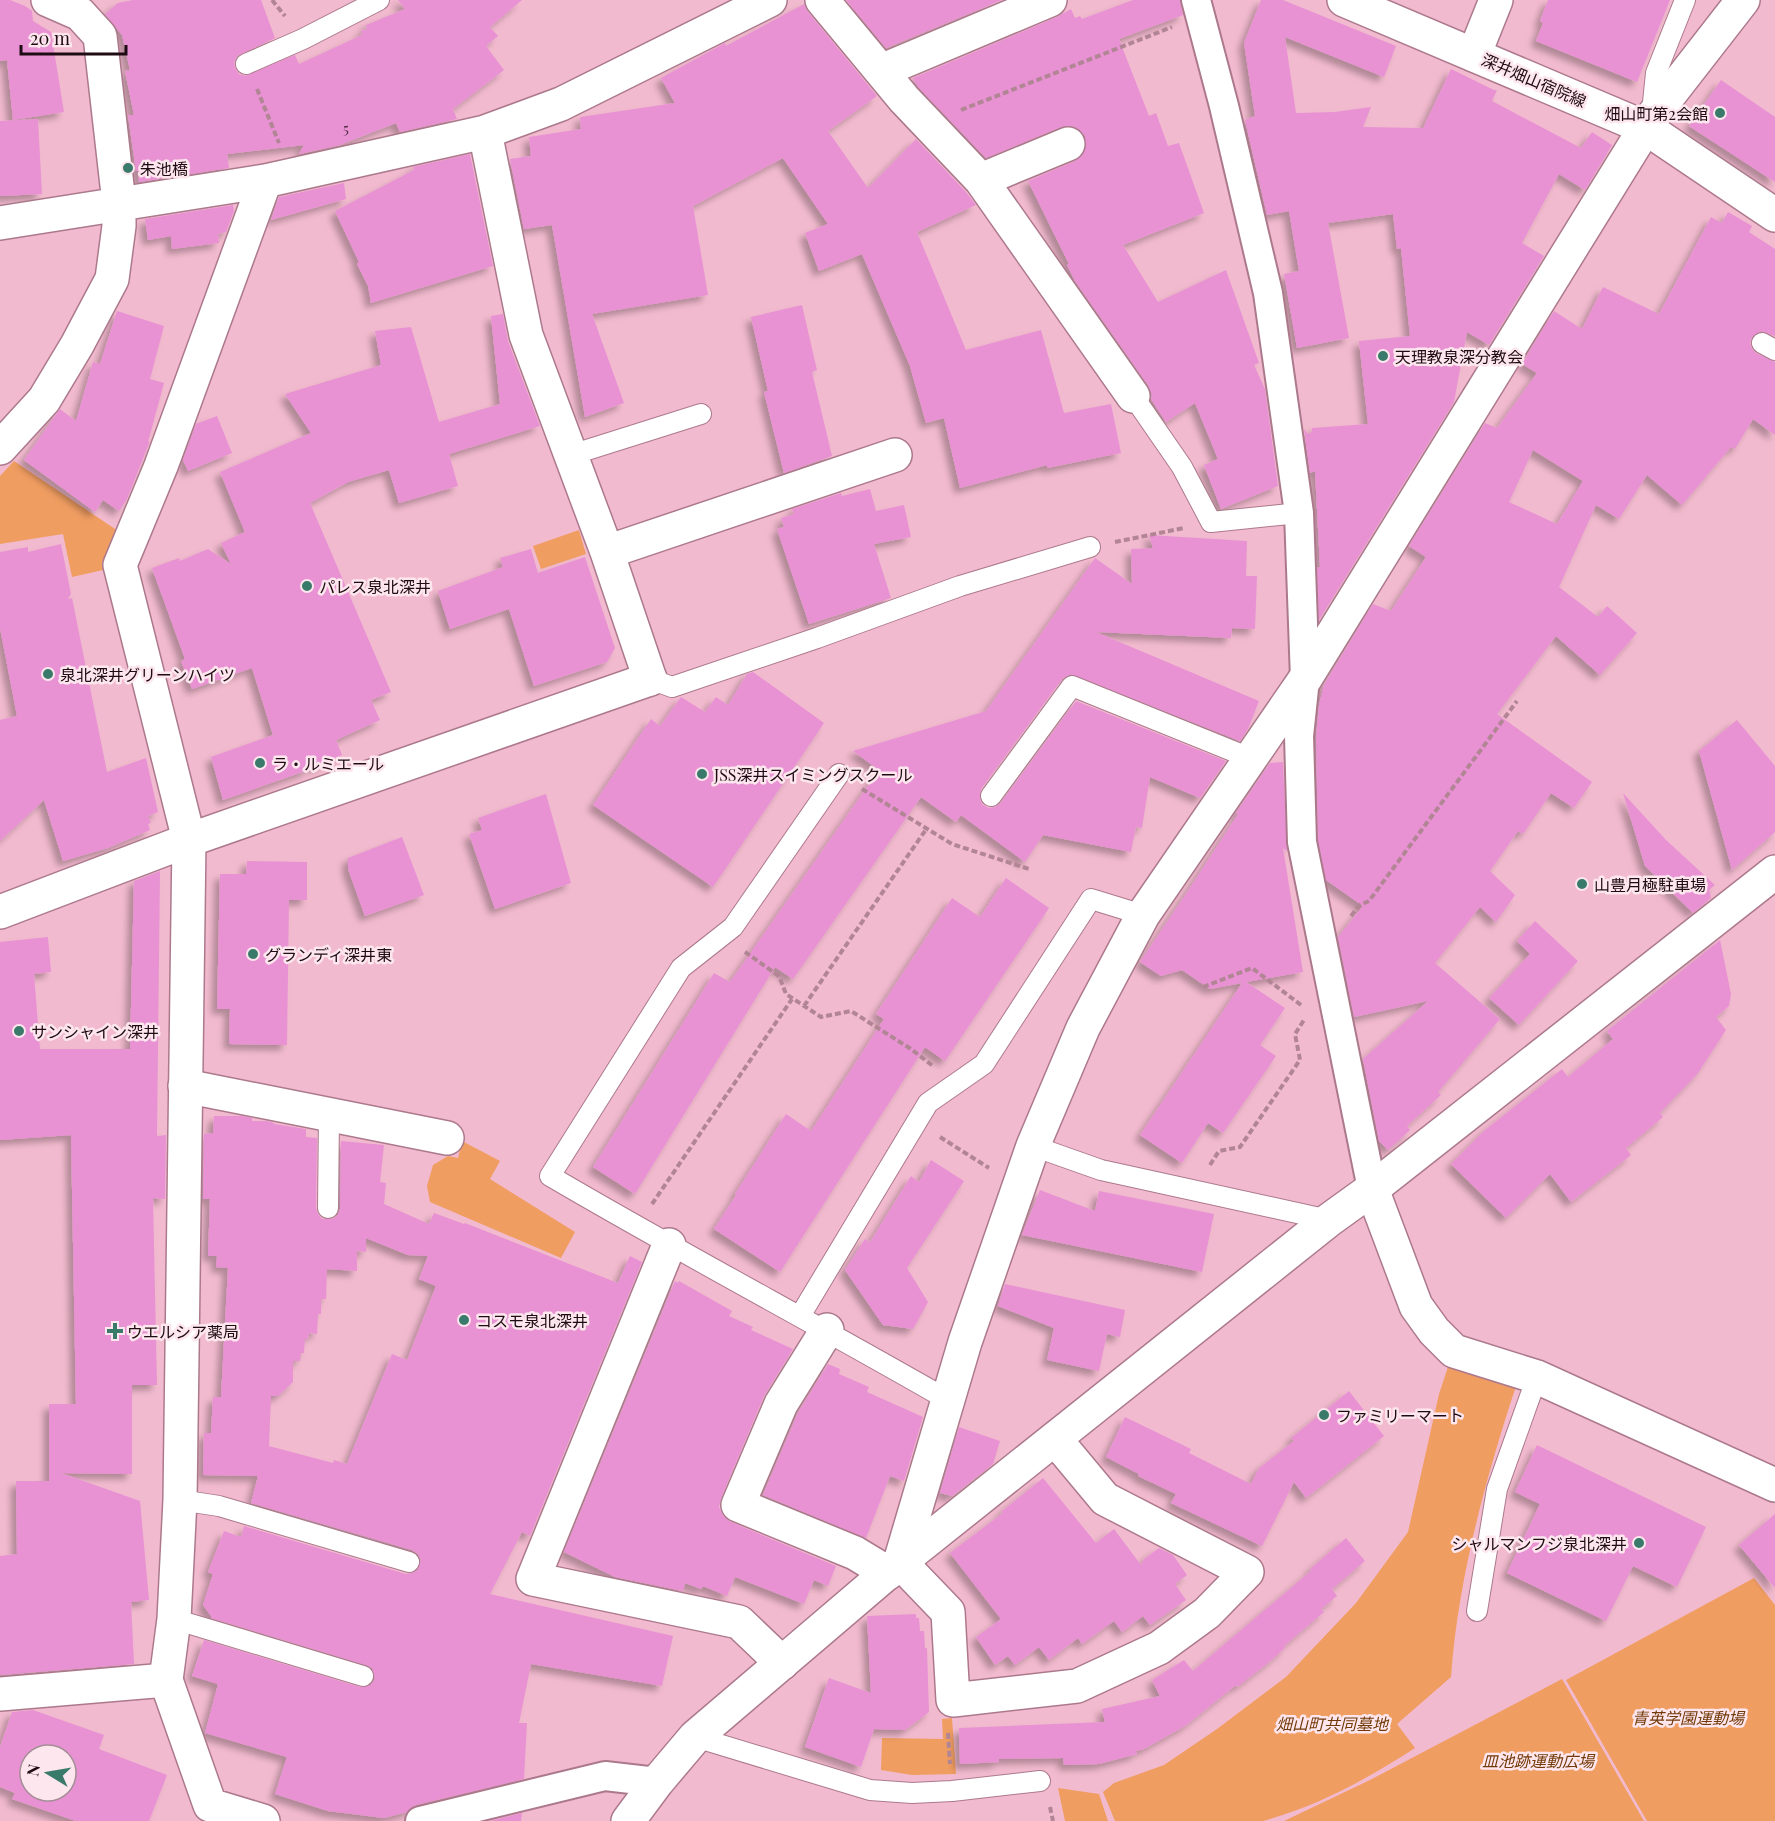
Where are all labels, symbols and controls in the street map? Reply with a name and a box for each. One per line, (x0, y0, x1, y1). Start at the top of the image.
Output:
scale bar (21, 18, 126, 56)
text: 20 m (30, 26, 70, 50)
street label: 深井畑山宿院線 (1478, 48, 1590, 112)
place label: 畑山町第2会館 (1604, 103, 1708, 124)
marker: 畑山町第2会館 (1713, 106, 1727, 120)
house number: 5 (343, 119, 349, 138)
place label: 朱池橋 (140, 158, 188, 179)
marker: 朱池橋 (121, 161, 135, 175)
place label: 天理教泉深分教会 (1395, 346, 1523, 367)
marker: 天理教泉深分教会 (1376, 349, 1390, 363)
place label: パレス泉北深井 (319, 576, 431, 597)
marker: パレス泉北深井 (300, 579, 314, 593)
place label: 泉北深井グリーンハイツ (60, 664, 235, 685)
marker: 泉北深井グリーンハイツ (41, 667, 55, 681)
place label: ラ・ルミエール (272, 753, 384, 774)
marker: ラ・ルミエール (253, 756, 267, 770)
place label: JSS深井スイミングスクール (713, 764, 913, 785)
marker: JSS深井スイミングスクール (695, 767, 709, 781)
place label: 山豊月極駐車場 (1594, 874, 1706, 895)
marker: 山豊月極駐車場 (1575, 877, 1589, 891)
place label: グランディ深井東 (265, 944, 392, 965)
marker: グランディ深井東 (246, 947, 260, 961)
place label: サンシャイン深井 (31, 1021, 159, 1042)
marker: サンシャイン深井 (12, 1024, 26, 1038)
place label: コスモ泉北深井 (476, 1310, 588, 1331)
marker: コスモ泉北深井 (457, 1313, 471, 1327)
place label: ウエルシア薬局 (127, 1321, 239, 1342)
marker: ウエルシア薬局 (108, 1324, 122, 1338)
place label: ファミリーマート (1336, 1405, 1464, 1426)
marker: ファミリーマート (1317, 1408, 1331, 1422)
place label: シャルマンフジ泉北深井 (1451, 1533, 1627, 1554)
marker: シャルマンフジ泉北深井 (1632, 1536, 1646, 1550)
park label: 青英学園運動場 (1632, 1707, 1746, 1728)
park label: 畑山町共同墓地 (1276, 1713, 1390, 1734)
north arrow (18, 1743, 78, 1803)
park label: 皿池跡運動広場 (1482, 1750, 1596, 1771)
text: N (21, 1762, 44, 1778)

